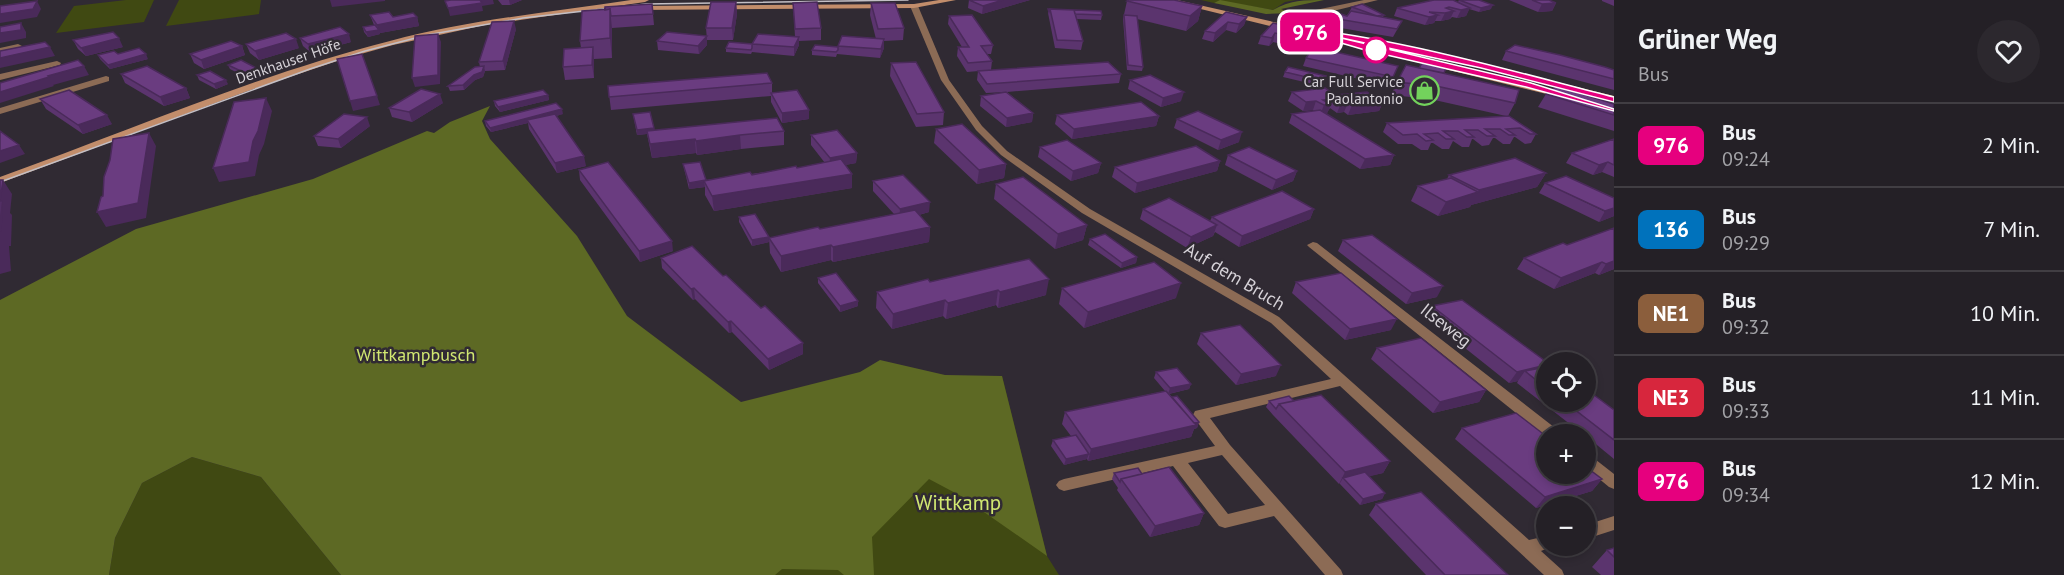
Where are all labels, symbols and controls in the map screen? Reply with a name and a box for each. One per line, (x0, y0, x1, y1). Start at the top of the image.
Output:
line badge: 976 (1276, 12, 1344, 51)
text: 976 (1292, 19, 1328, 46)
text: Grüner Weg (1638, 20, 1777, 57)
button: heart (1977, 20, 2040, 83)
street label: Denkhauser Höfe (233, 34, 343, 88)
unlabelled marker (1363, 37, 1389, 63)
text: Bus (1638, 61, 1669, 87)
place label: Car Full Service Paolantonio (1304, 72, 1403, 108)
shop icon: Car Full Service Paolantonio (1408, 74, 1440, 106)
text: Bus (1722, 118, 1756, 146)
text: 2 Min. (1982, 131, 2040, 159)
text: 976 (1653, 132, 1689, 159)
text: 09:24 (1722, 146, 1770, 172)
text: Bus (1722, 202, 1756, 230)
text: 7 Min. (1983, 215, 2040, 243)
text: 136 (1653, 216, 1689, 243)
text: 09:29 (1722, 230, 1770, 256)
street label: Auf dem Bruch (1181, 237, 1289, 315)
text: Bus (1722, 286, 1756, 314)
street label: Ilseweg (1416, 298, 1476, 352)
text: 10 Min. (1970, 299, 2040, 327)
text: NE1 (1653, 300, 1689, 327)
text: 09:32 (1722, 314, 1770, 340)
park label: Wittkampbusch (357, 343, 475, 366)
map controls (1536, 352, 1596, 556)
button: locate (1536, 352, 1596, 412)
text: Bus (1722, 370, 1756, 398)
text: 11 Min. (1970, 383, 2040, 411)
text: NE3 (1653, 384, 1689, 411)
text: 09:33 (1722, 398, 1770, 424)
button: + (1536, 424, 1596, 484)
text: Bus (1722, 454, 1756, 482)
text: 12 Min. (1970, 467, 2040, 495)
text: 976 (1653, 468, 1689, 495)
text: 09:34 (1722, 482, 1770, 508)
park label: Wittkamp (915, 489, 1001, 516)
button: − (1536, 496, 1596, 556)

